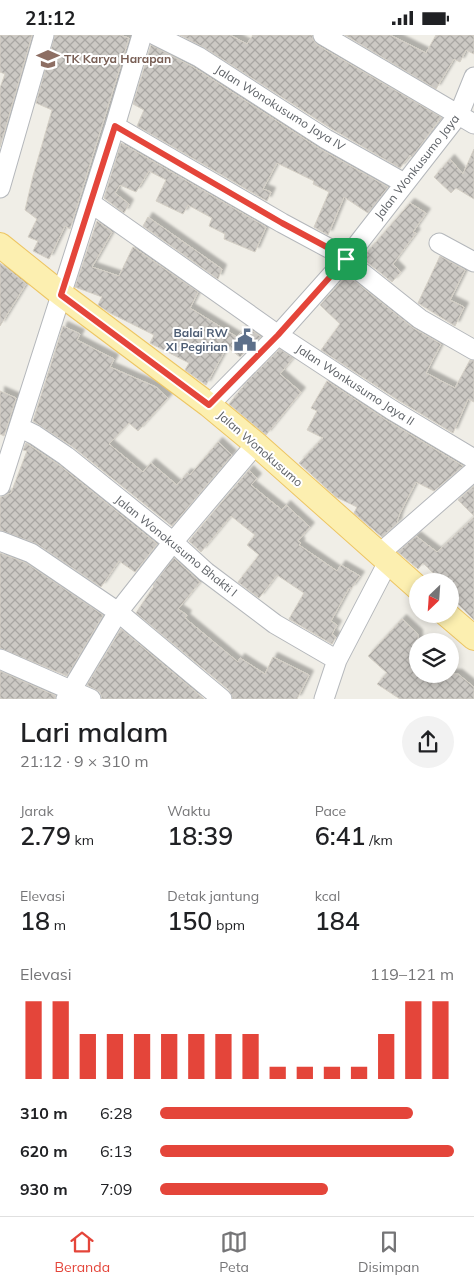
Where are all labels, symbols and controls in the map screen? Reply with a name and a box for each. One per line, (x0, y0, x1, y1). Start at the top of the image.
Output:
text: 21:12 (25, 6, 75, 30)
school or university icon: TK Karya Harapan (35, 46, 61, 72)
place label: TK Karya Harapan (64, 51, 171, 66)
street label: Jalan Wonokusumo Jaya IV (213, 61, 349, 154)
street label: Jalan Wonkusumo Jaya (371, 111, 462, 222)
pin (325, 238, 367, 280)
icon: arrive (332, 245, 360, 273)
place label: Balai RW XI Pegirian (165, 325, 229, 354)
public building icon: Balai RW XI Pegirian (232, 327, 258, 353)
street label: Jalan Wonkusumo Jaya II (293, 341, 417, 429)
street label: Jalan Wonokusumo (215, 407, 306, 490)
street label: Jalan Wonokusumo Bhakti I (112, 492, 240, 600)
north arrow (409, 573, 459, 623)
map controls (409, 573, 459, 683)
button: layers (409, 633, 459, 683)
text: Lari malam (20, 714, 168, 749)
button: share (402, 716, 454, 768)
text: 21:12 · 9 × 310 m (20, 751, 149, 771)
text: Jarak (20, 802, 54, 820)
text: Waktu (167, 802, 211, 820)
text: Pace (315, 802, 346, 820)
text: 2.79 (20, 820, 71, 851)
text: 18:39 (167, 820, 233, 851)
text: 6:41 (315, 820, 366, 851)
text: km (71, 831, 94, 849)
text: /km (366, 831, 393, 849)
text: Elevasi (20, 887, 65, 905)
text: Detak jantung (167, 887, 259, 905)
text: kcal (315, 887, 340, 905)
text: 18 (20, 905, 50, 936)
text: 150 (167, 905, 212, 936)
text: 184 (315, 905, 360, 936)
text: m (50, 916, 66, 934)
text: bpm (212, 916, 245, 934)
text: Elevasi (20, 964, 72, 984)
text: 119–121 m (370, 964, 454, 984)
text: 310 m (20, 1103, 68, 1123)
text: 6:28 (100, 1103, 132, 1123)
text: 620 m (20, 1141, 68, 1161)
text: 6:13 (100, 1141, 132, 1161)
text: 930 m (20, 1179, 68, 1199)
text: 7:09 (100, 1179, 132, 1199)
tab: Beranda (55, 1228, 110, 1276)
tab: Peta (219, 1228, 249, 1276)
tab: Disimpan (358, 1228, 419, 1276)

